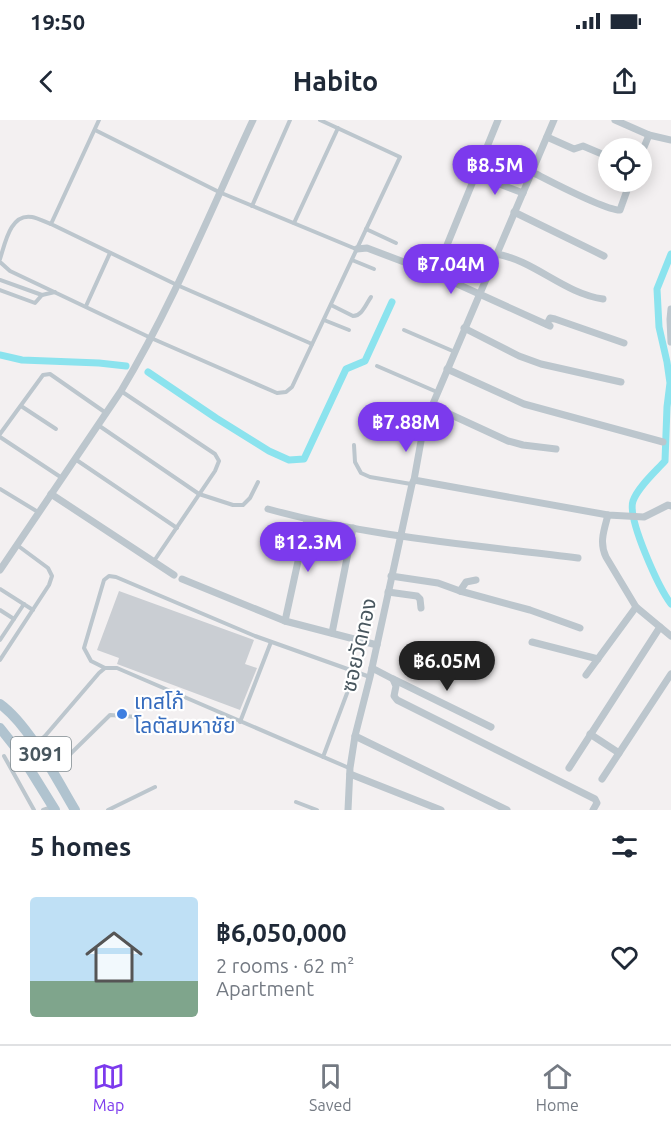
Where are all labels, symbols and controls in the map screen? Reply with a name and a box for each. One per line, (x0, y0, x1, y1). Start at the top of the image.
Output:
text: 19:50 (30, 9, 85, 34)
icon: back (30, 65, 63, 98)
icon: share (608, 65, 641, 98)
text: Habito (293, 66, 378, 96)
map controls (598, 138, 652, 192)
button: locate (598, 138, 652, 192)
pin: ฿8.5M (453, 145, 537, 196)
text: ฿8.5M (467, 153, 523, 176)
pin: ฿7.04M (402, 244, 500, 295)
text: ฿7.04M (417, 252, 485, 275)
pin: ฿7.88M (357, 402, 455, 453)
text: ฿7.88M (372, 410, 440, 433)
pin: ฿12.3M (259, 522, 357, 573)
text: ฿12.3M (274, 530, 342, 553)
street label: ซอยวัดทอง (336, 596, 380, 694)
pin: ฿6.05M (398, 641, 496, 692)
text: ฿6.05M (413, 649, 481, 672)
place label: เทสโก้ โลตัสมหาชัย (134, 689, 235, 737)
marker: เทสโก้ โลตัสมหาชัย (115, 707, 129, 721)
road number: 3091 (11, 737, 71, 771)
icon: filters (608, 830, 641, 863)
text: 5 homes (30, 832, 131, 861)
text: ฿6,050,000 (216, 918, 347, 947)
icon: home (78, 921, 150, 993)
icon: heart (608, 941, 641, 974)
text: 2 rooms · 62 m² (216, 954, 354, 977)
text: Apartment (216, 977, 314, 1000)
tab: Map (92, 1060, 125, 1114)
tab: Saved (309, 1060, 352, 1114)
tab: Home (536, 1060, 579, 1114)

